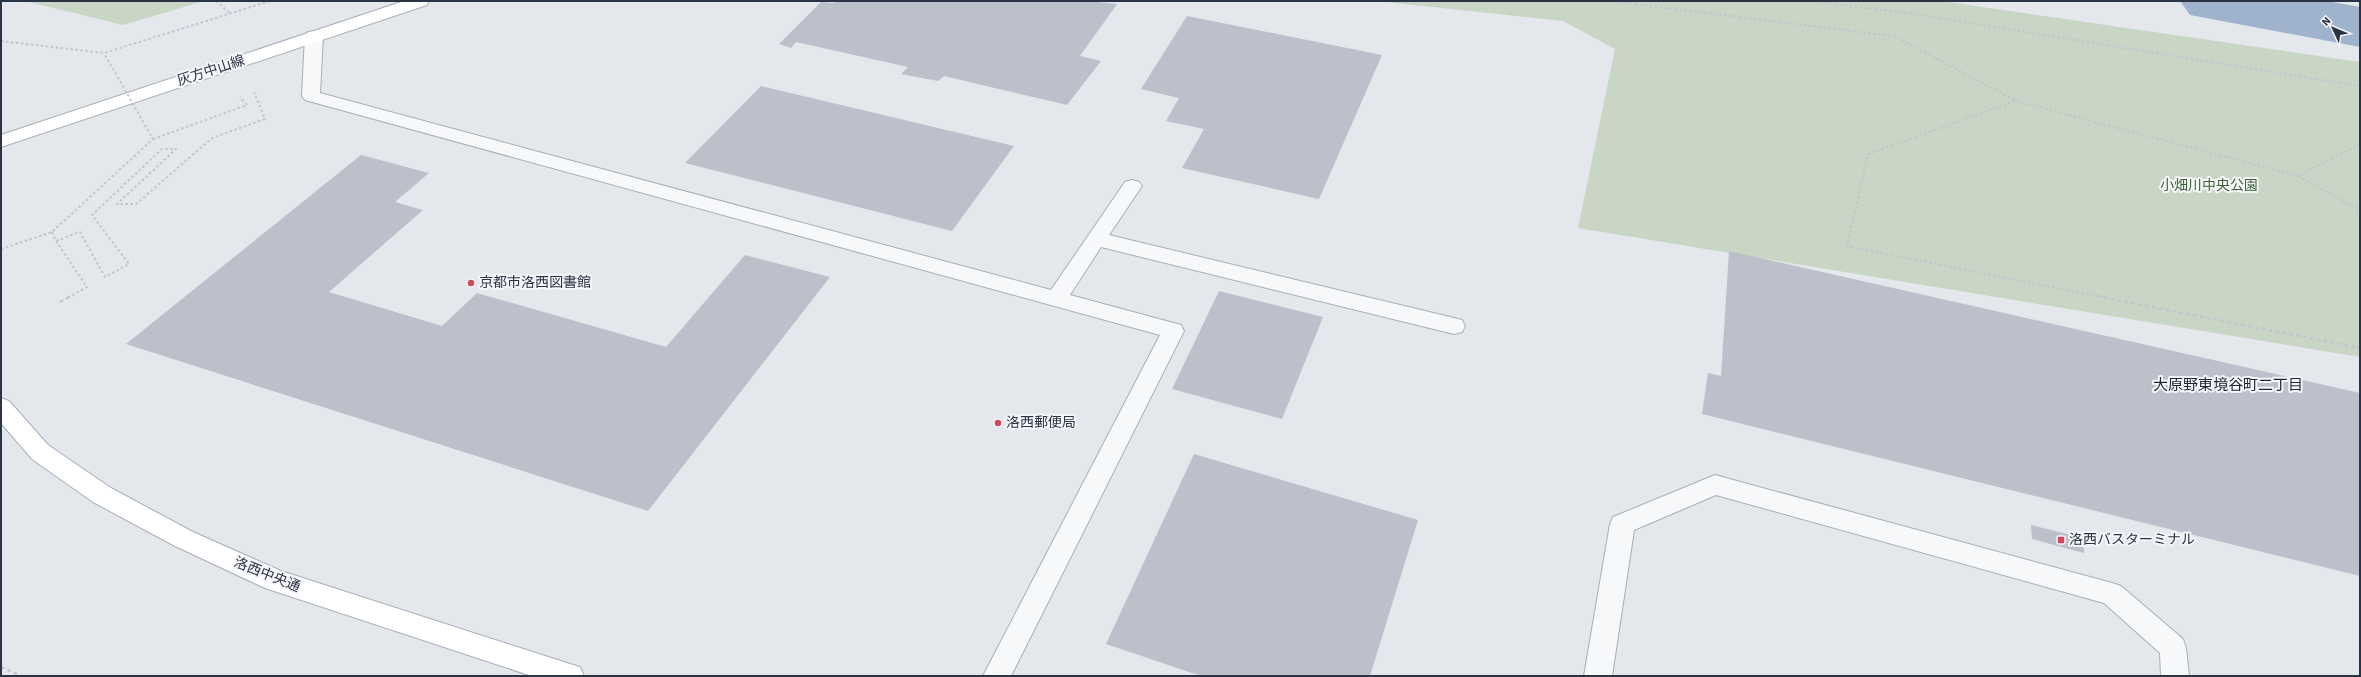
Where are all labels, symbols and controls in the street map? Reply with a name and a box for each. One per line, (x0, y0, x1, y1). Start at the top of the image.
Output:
north arrow (2313, 8, 2353, 48)
text: N (2318, 14, 2334, 29)
street label: 灰方中山線 (175, 51, 247, 91)
park label: 小畑川中央公園 (2160, 176, 2258, 196)
place label: 京都市洛西図書館 (479, 273, 591, 293)
marker: 京都市洛西図書館 (466, 278, 476, 288)
district label: 大原野東境谷町二丁目 (2153, 375, 2303, 396)
place label: 洛西郵便局 (1006, 413, 1076, 433)
marker: 洛西郵便局 (993, 418, 1003, 428)
place label: 洛西バスターミナル (2069, 530, 2195, 550)
marker: 洛西バスターミナル (2056, 535, 2066, 545)
street label: 洛西中央通 (231, 553, 303, 597)

